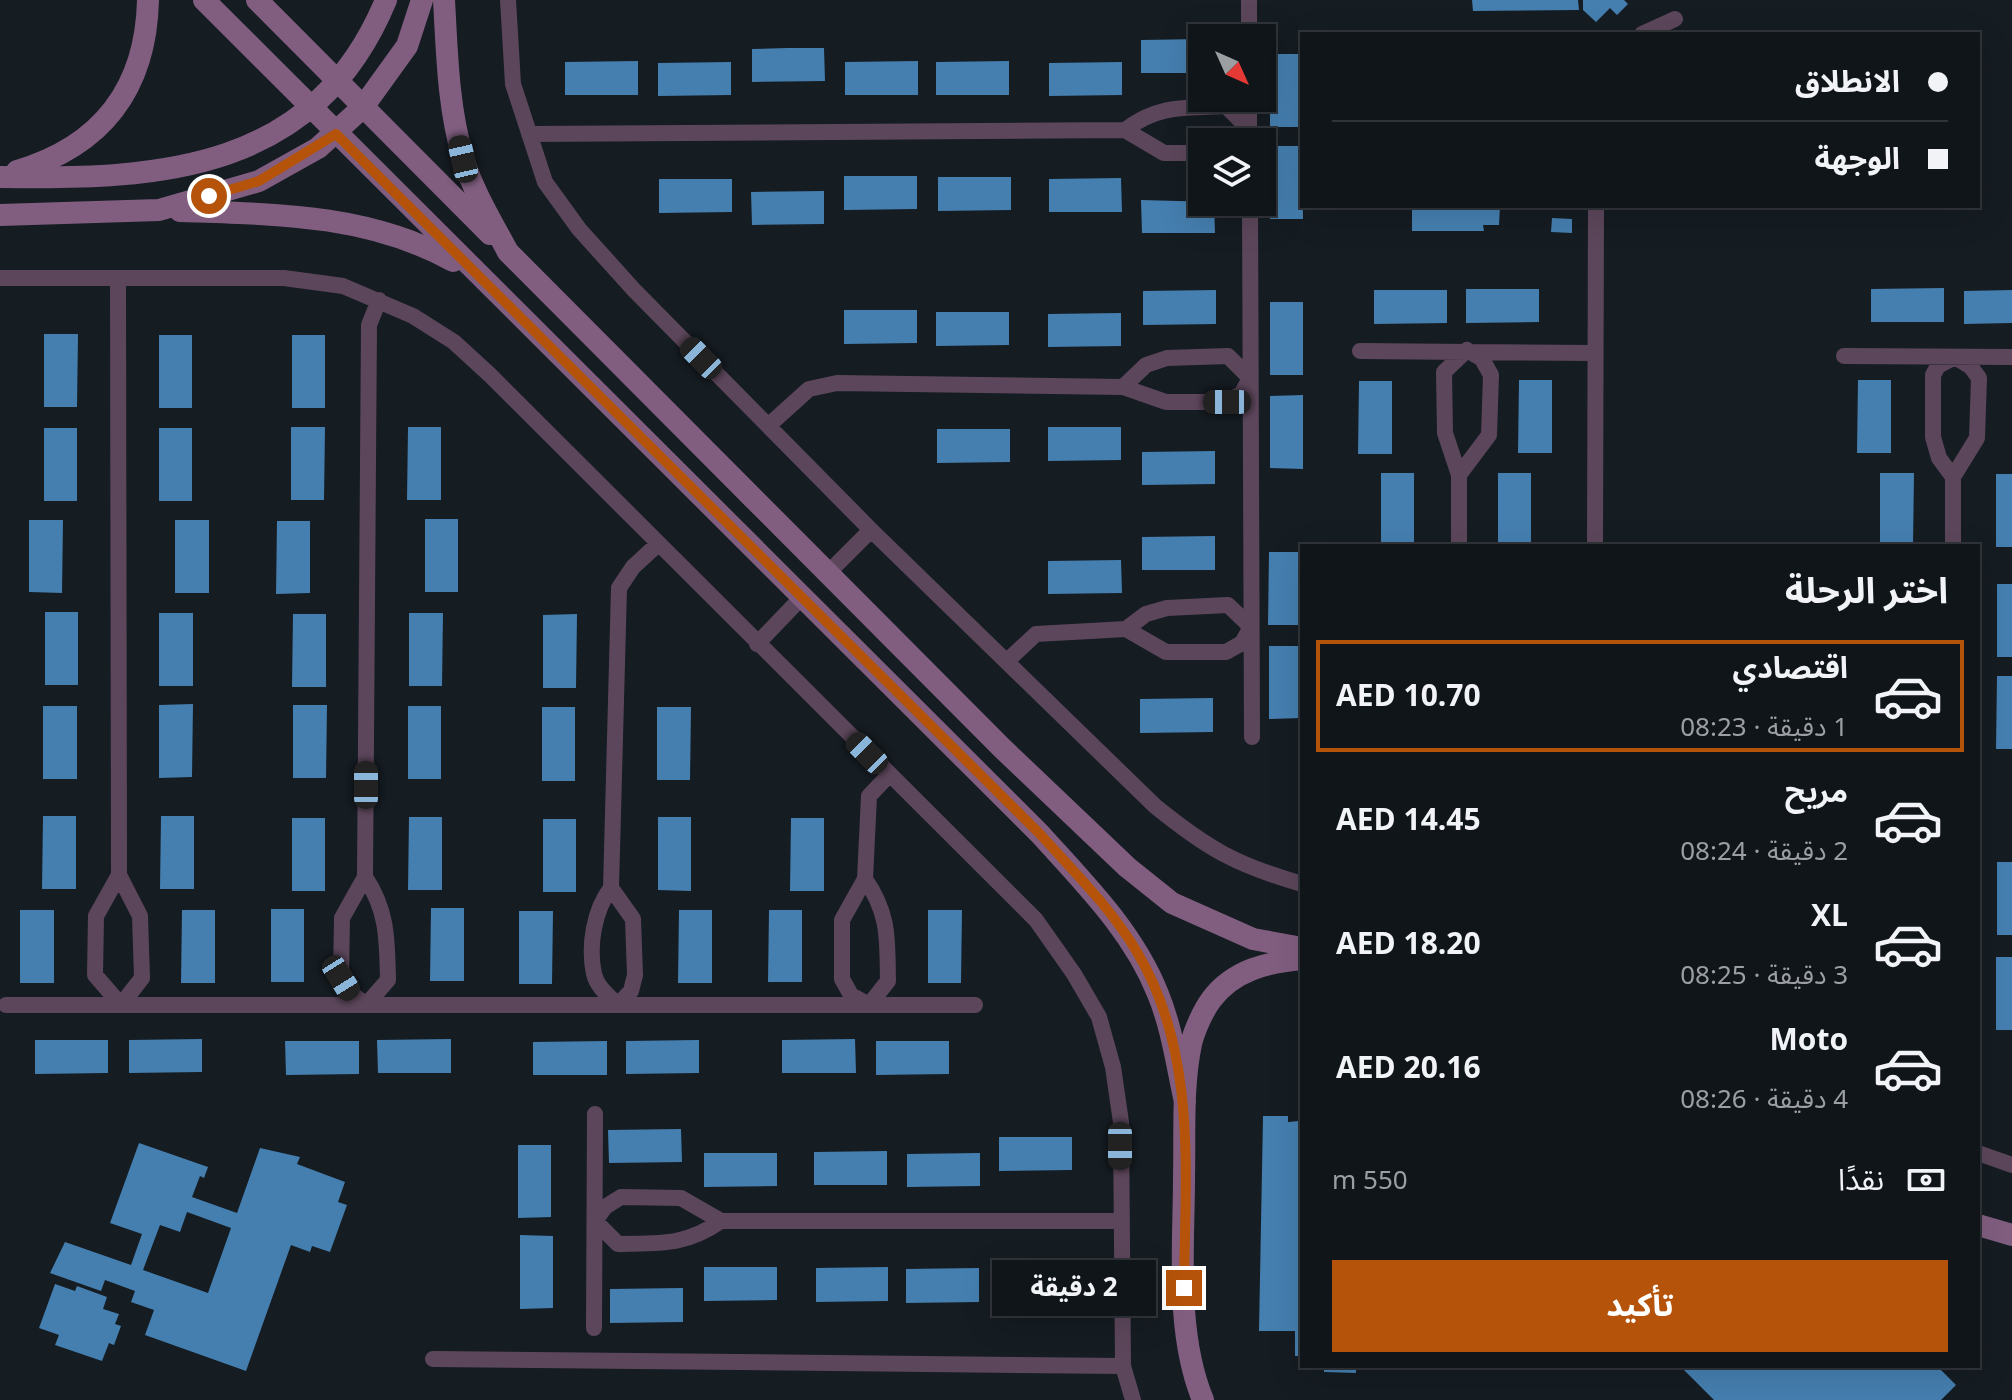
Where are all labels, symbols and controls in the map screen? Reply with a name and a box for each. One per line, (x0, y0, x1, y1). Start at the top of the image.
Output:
north arrow (1188, 24, 1276, 112)
map controls (1188, 24, 1276, 216)
text: الانطلاق (1795, 51, 1900, 114)
button: layers (1188, 128, 1276, 216)
text: الوجهة (1815, 128, 1900, 191)
car (446, 133, 480, 185)
route start (191, 178, 227, 214)
car (676, 333, 726, 383)
car (1203, 390, 1251, 414)
text: اختر الرحلة (1785, 554, 1948, 630)
text: اقتصادي (1733, 637, 1848, 700)
icon: car (1872, 660, 1944, 732)
text: AED 10.70 (1336, 665, 1481, 728)
text: 1 دقيقة · 08:23 (1680, 700, 1848, 755)
car (842, 728, 892, 778)
car (354, 761, 378, 809)
text: مريح (1785, 761, 1848, 824)
icon: car (1872, 784, 1944, 856)
text: AED 14.45 (1336, 789, 1481, 852)
text: 2 دقيقة · 08:24 (1680, 824, 1848, 879)
text: XL (1811, 885, 1848, 948)
icon: car (1872, 908, 1944, 980)
text: AED 18.20 (1336, 913, 1481, 976)
text: 3 دقيقة · 08:25 (1680, 948, 1848, 1003)
car (318, 951, 364, 1005)
text: Moto (1770, 1009, 1848, 1072)
icon: car (1872, 1032, 1944, 1104)
text: AED 20.16 (1336, 1037, 1481, 1100)
text: 4 دقيقة · 08:26 (1680, 1072, 1848, 1127)
car (1108, 1122, 1132, 1170)
text: نقدًا (1838, 1149, 1884, 1212)
text: 550 m (1332, 1153, 1408, 1208)
icon: cash (1904, 1158, 1948, 1202)
callout: 2 دقيقة (992, 1260, 1156, 1316)
text: 2 دقيقة (1030, 1260, 1118, 1315)
button: تأكيد (1332, 1260, 1948, 1352)
route end (1166, 1270, 1202, 1306)

